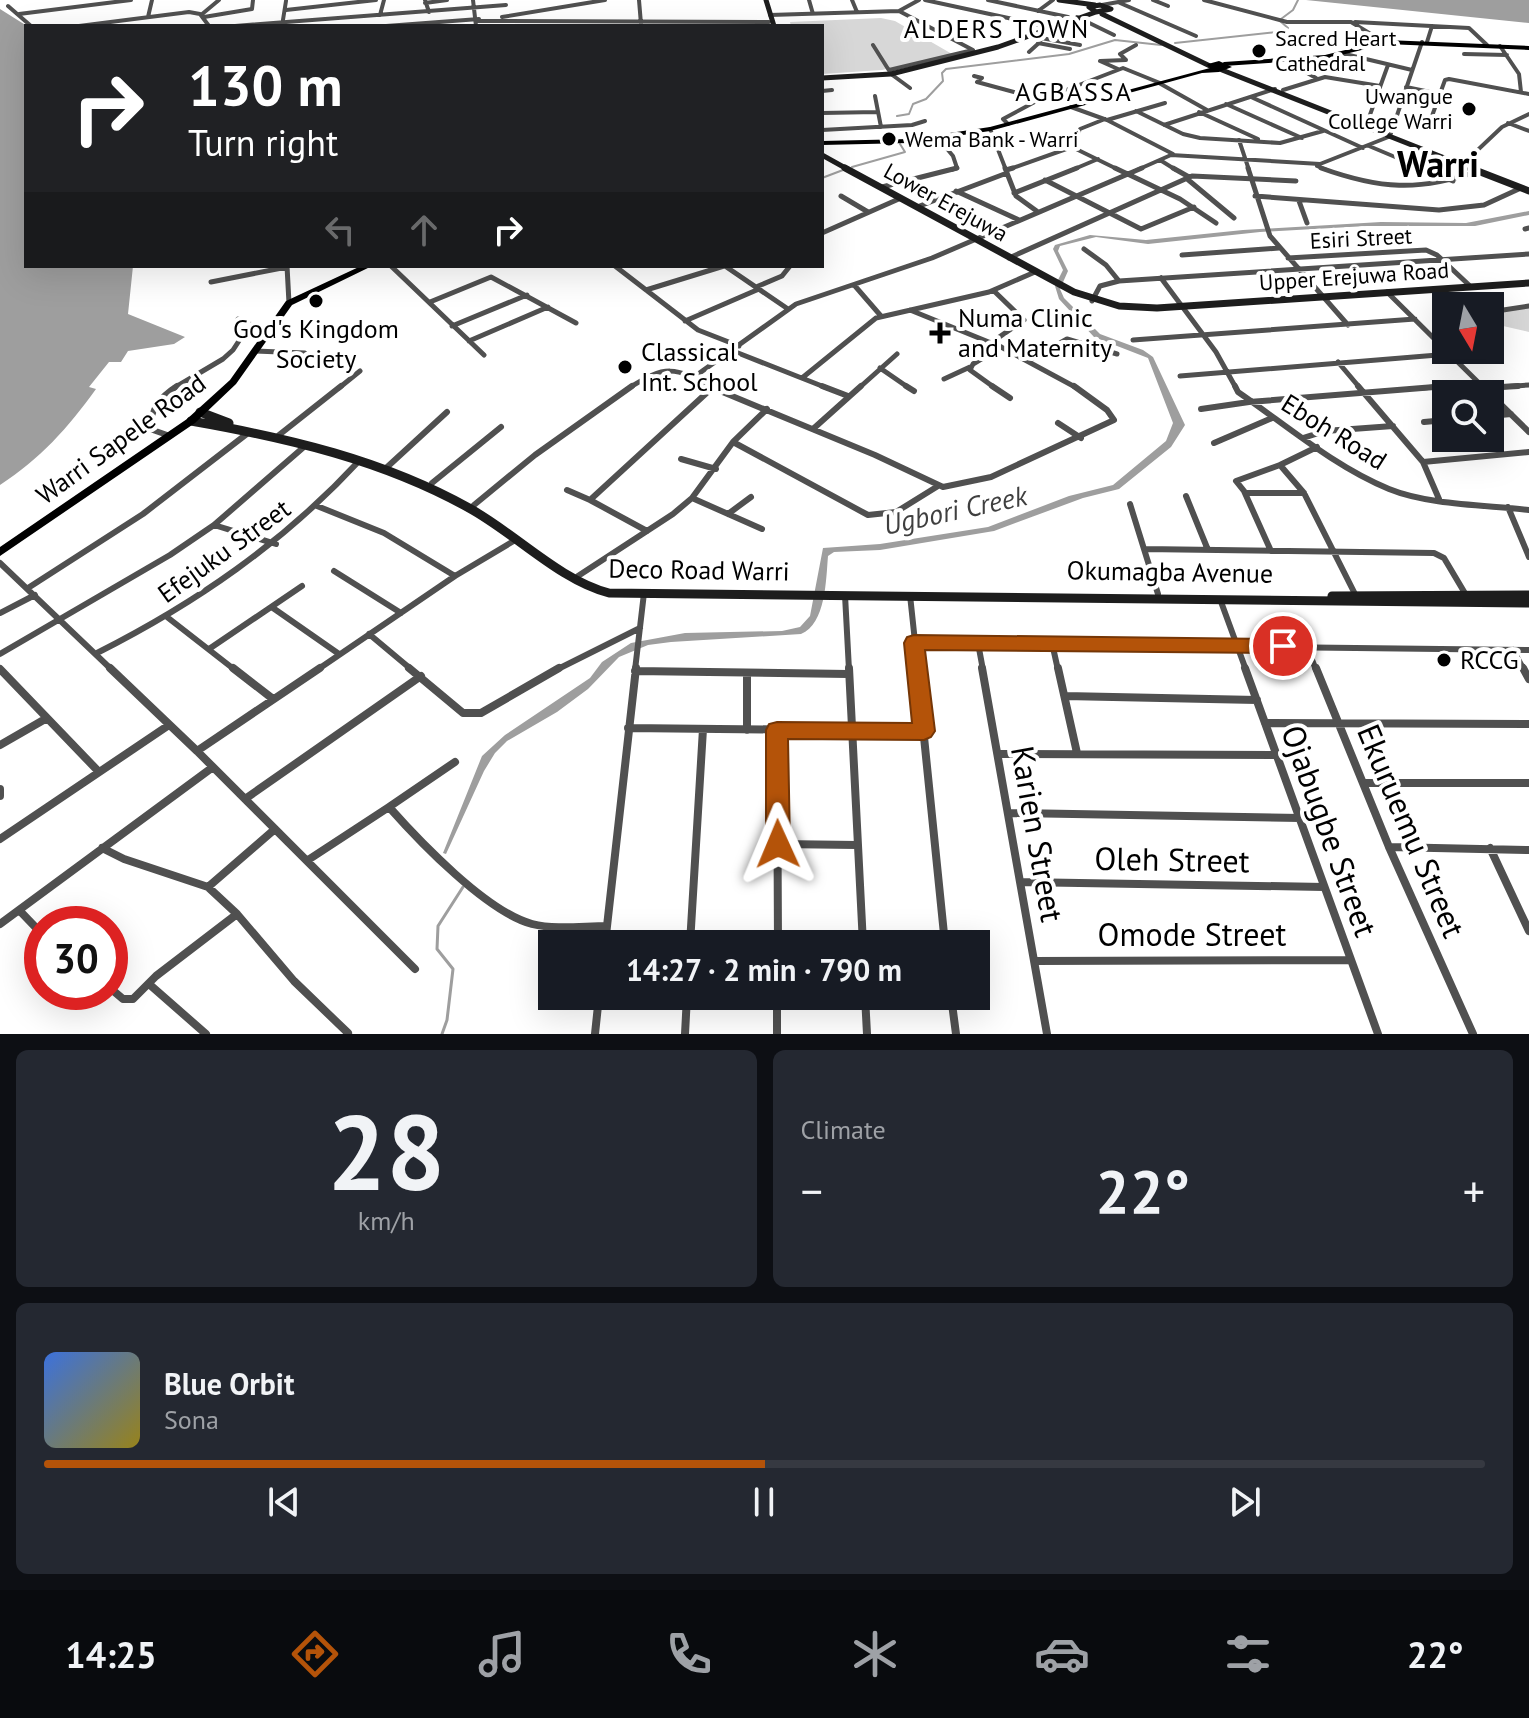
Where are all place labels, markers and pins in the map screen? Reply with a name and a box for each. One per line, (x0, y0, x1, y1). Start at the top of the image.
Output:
place label: Sacred Heart Cathedral (1275, 24, 1397, 77)
marker: Sacred Heart Cathedral (1250, 42, 1268, 60)
place label: Uwangue College Warri (1328, 82, 1453, 135)
marker: Uwangue College Warri (1460, 100, 1478, 118)
place label: Wema Bank - Warri (905, 125, 1079, 153)
marker: Wema Bank - Warri (880, 130, 898, 148)
marker: God's Kingdom Society (307, 292, 325, 310)
place label: Numa Clinic and Maternity (958, 301, 1112, 364)
place label: God's Kingdom Society (233, 312, 399, 375)
marker: Numa Clinic and Maternity (929, 322, 951, 344)
place label: Classical Int. School (641, 335, 758, 398)
marker: Classical Int. School (616, 358, 634, 376)
pin (1249, 612, 1317, 680)
place label: RCCG (1460, 643, 1519, 676)
marker: RCCG (1435, 651, 1453, 669)

